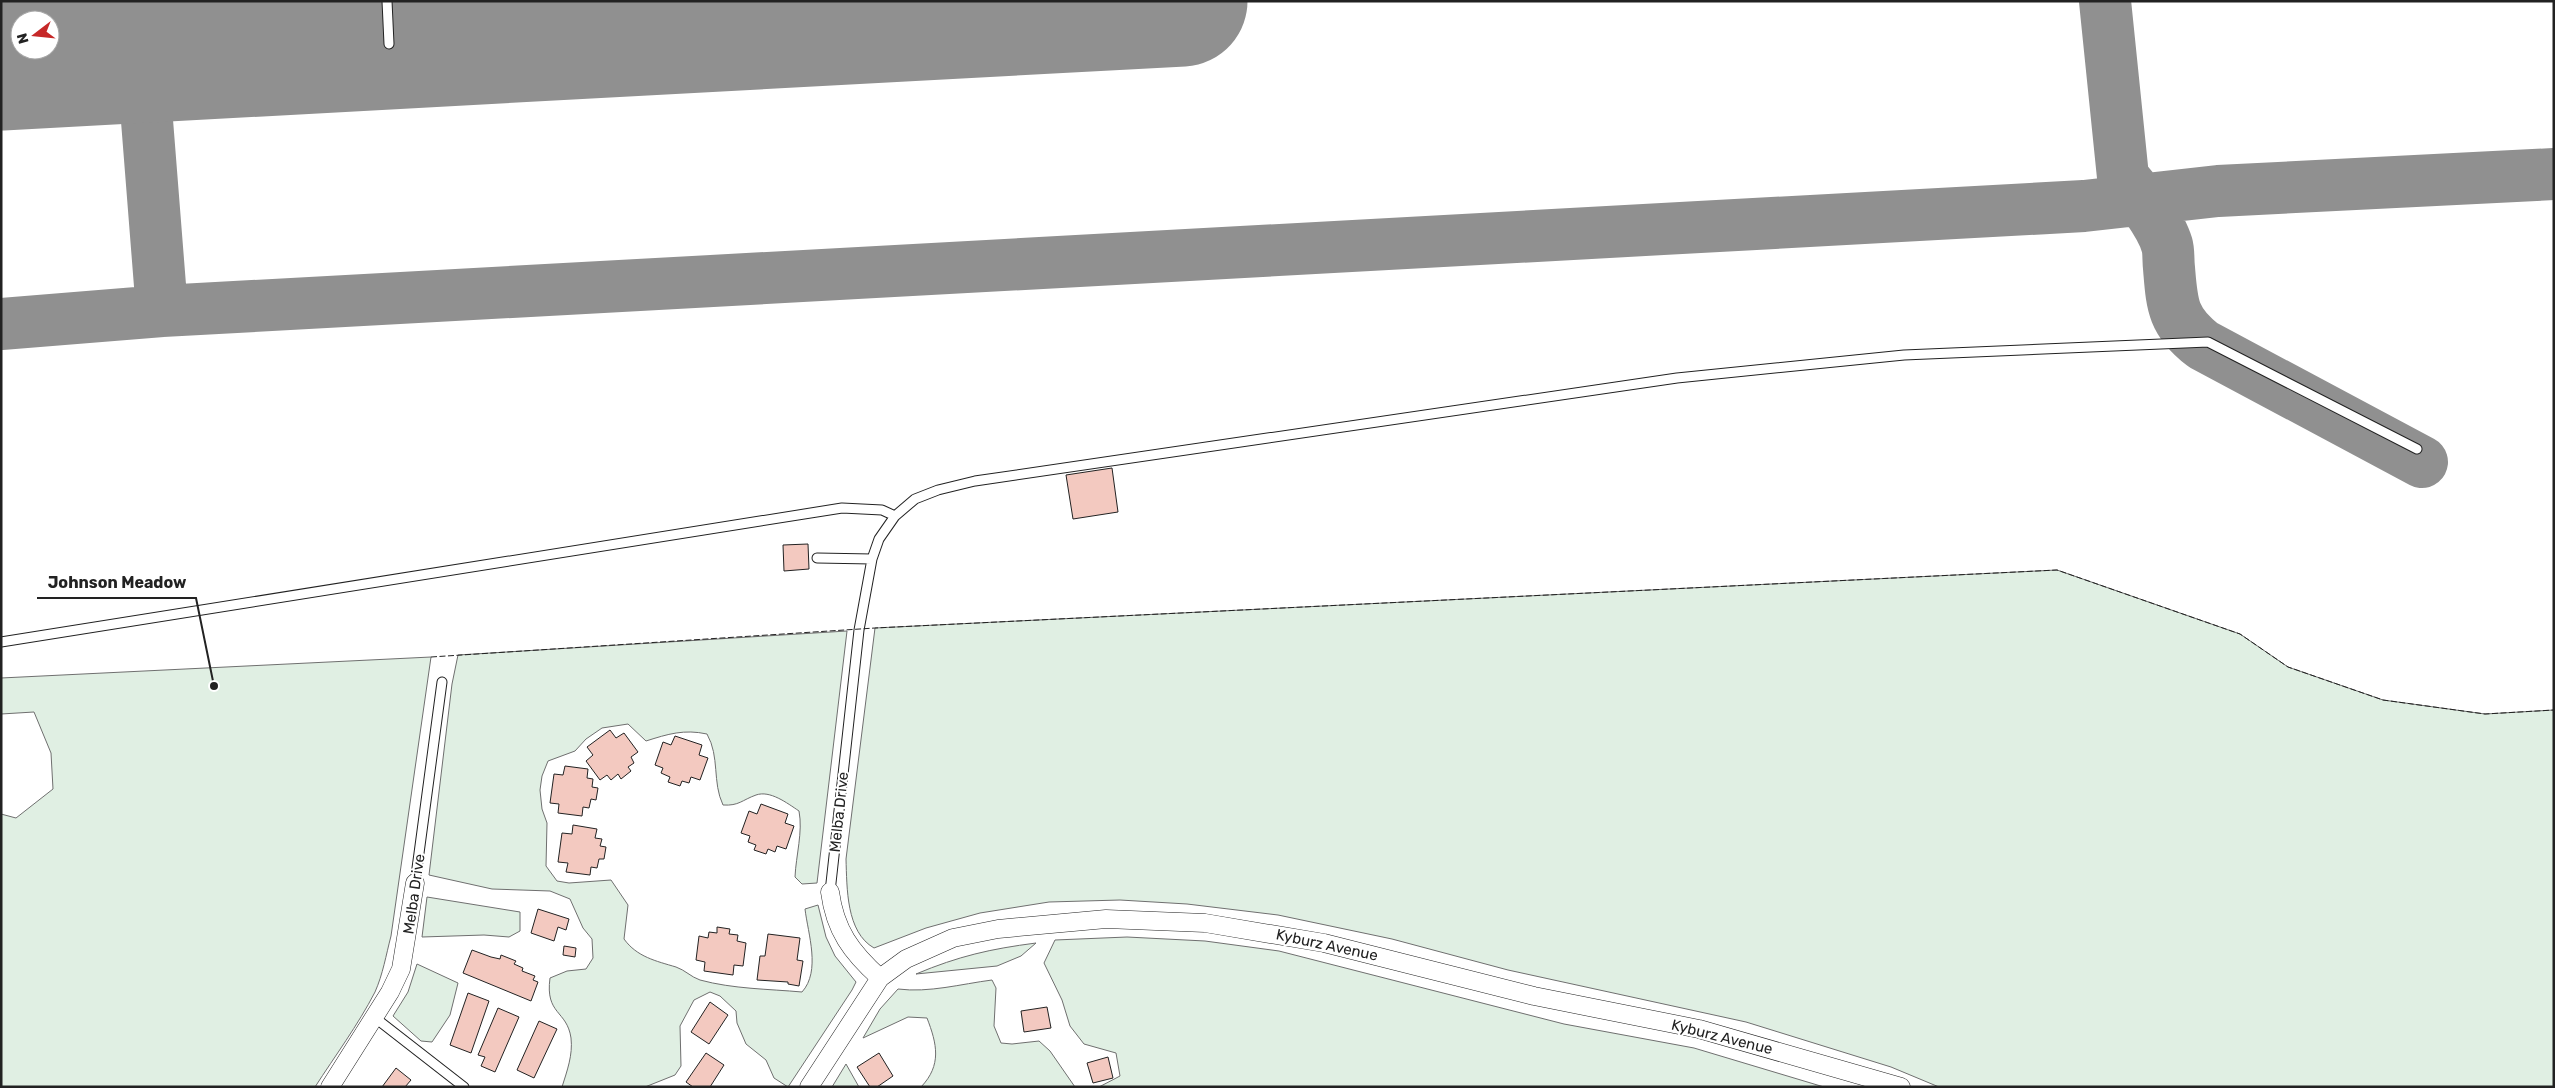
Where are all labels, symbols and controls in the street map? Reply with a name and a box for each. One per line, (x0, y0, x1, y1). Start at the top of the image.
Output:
north arrow (10, 10, 60, 60)
text: N (13, 31, 33, 46)
callout: Johnson Meadow (37, 567, 196, 598)
text: Johnson Meadow (48, 573, 187, 592)
street label: Melba Drive (826, 771, 852, 853)
street label: Melba Drive (399, 853, 429, 935)
street label: Kyburz Avenue (1274, 925, 1380, 965)
street label: Kyburz Avenue (1670, 1016, 1774, 1058)

